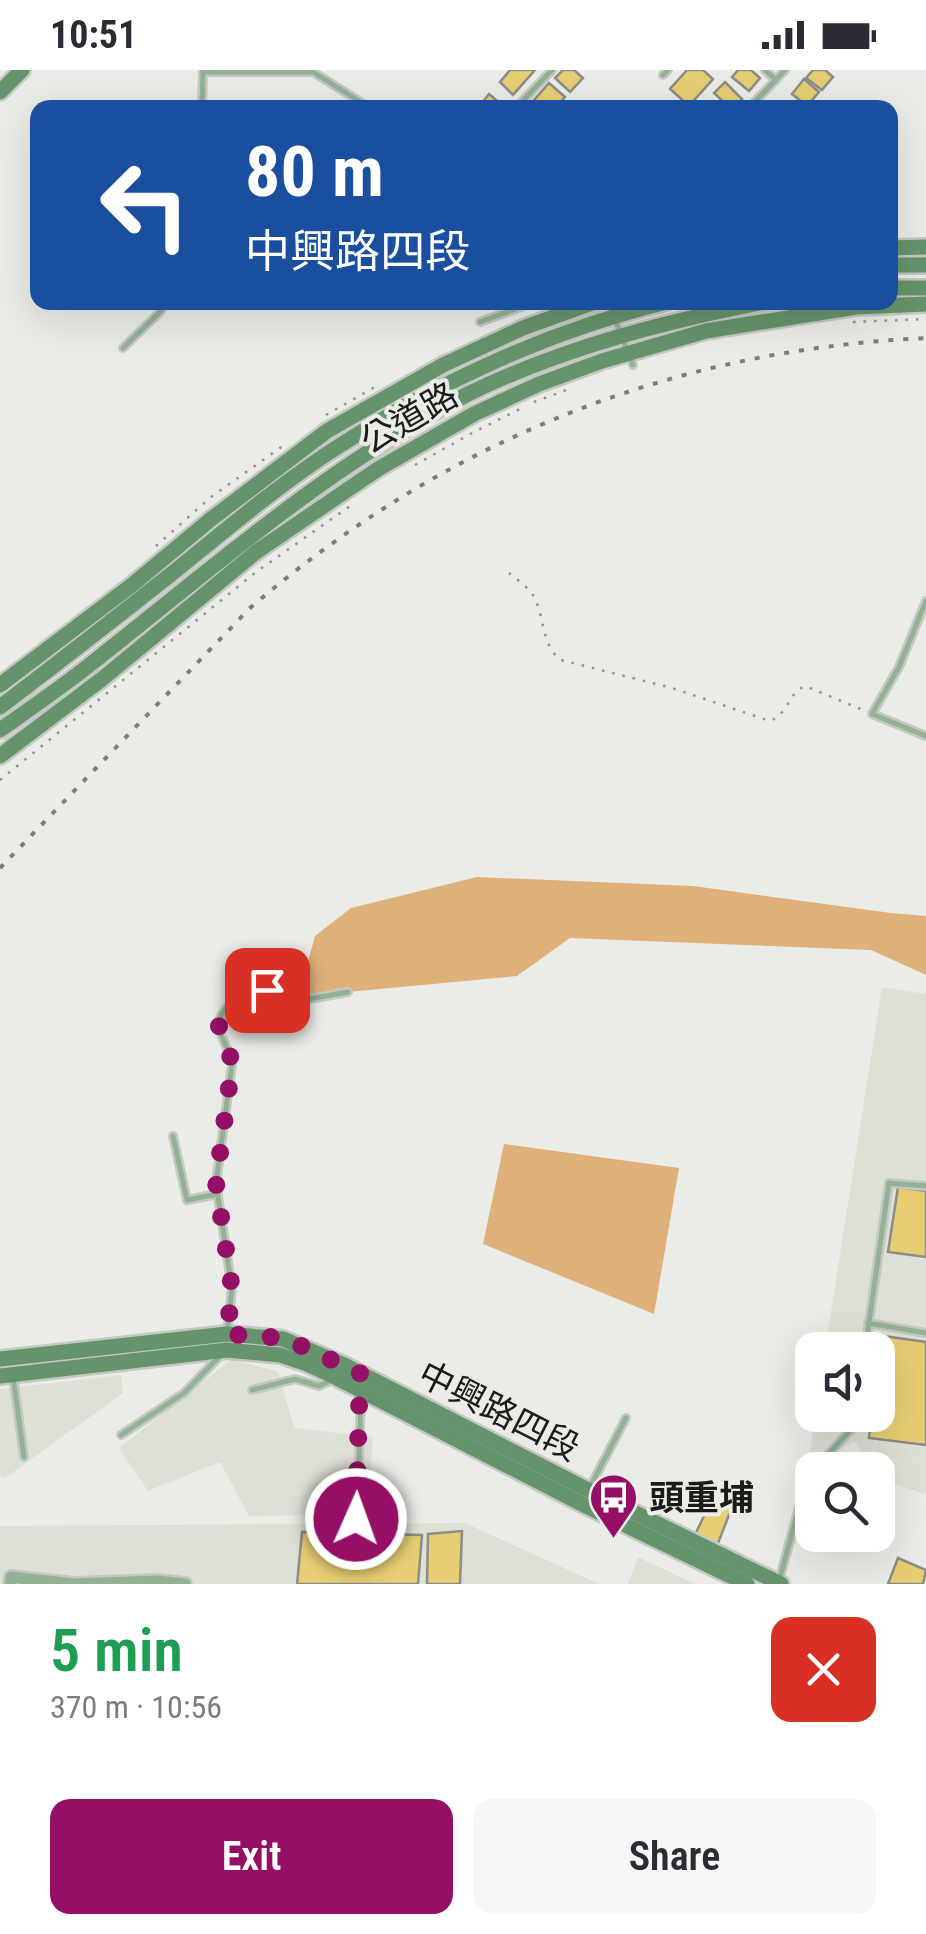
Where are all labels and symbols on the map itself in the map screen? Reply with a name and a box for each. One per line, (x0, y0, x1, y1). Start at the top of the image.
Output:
street label: 公道路 (354, 374, 465, 462)
pin (225, 948, 310, 1033)
street label: 中興路四段 (411, 1353, 586, 1469)
position arrow (304, 1467, 408, 1571)
bus stop icon: 頭重埔 (588, 1472, 640, 1540)
place label: 頭重埔 (649, 1478, 754, 1519)

